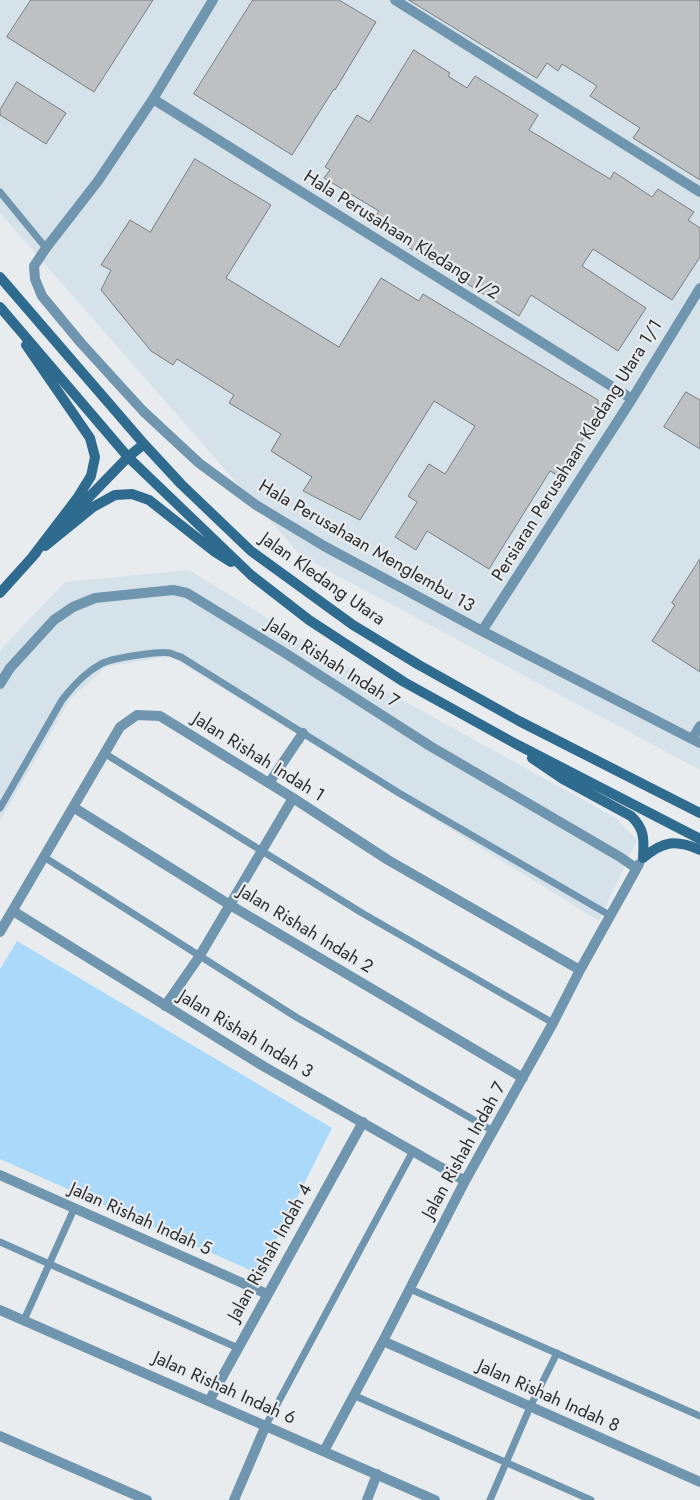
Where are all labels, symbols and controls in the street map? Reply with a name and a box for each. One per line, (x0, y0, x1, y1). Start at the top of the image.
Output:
street label: Hala Perusahaan Kledang 1/2 (299, 167, 503, 305)
street label: Persiaran Perusahaan Kledang Utara 1/1 (488, 316, 668, 586)
street label: Hala Perusahaan Menglembu 13 (254, 476, 478, 618)
street label: Jalan Kledang Utara (255, 529, 389, 631)
street label: Jalan Rishah Indah 7 (262, 614, 402, 714)
street label: Jalan Rishah Indah 1 (188, 709, 328, 807)
street label: Jalan Rishah Indah 2 (234, 881, 376, 979)
street label: Jalan Rishah Indah 3 (174, 986, 316, 1084)
street label: Jalan Rishah Indah 7 (419, 1079, 511, 1223)
street label: Jalan Rishah Indah 5 (66, 1179, 214, 1261)
street label: Jalan Rishah Indah 4 (224, 1181, 318, 1325)
street label: Jalan Rishah Indah 6 (149, 1348, 299, 1430)
street label: Jalan Rishah Indah 8 (474, 1356, 622, 1438)

